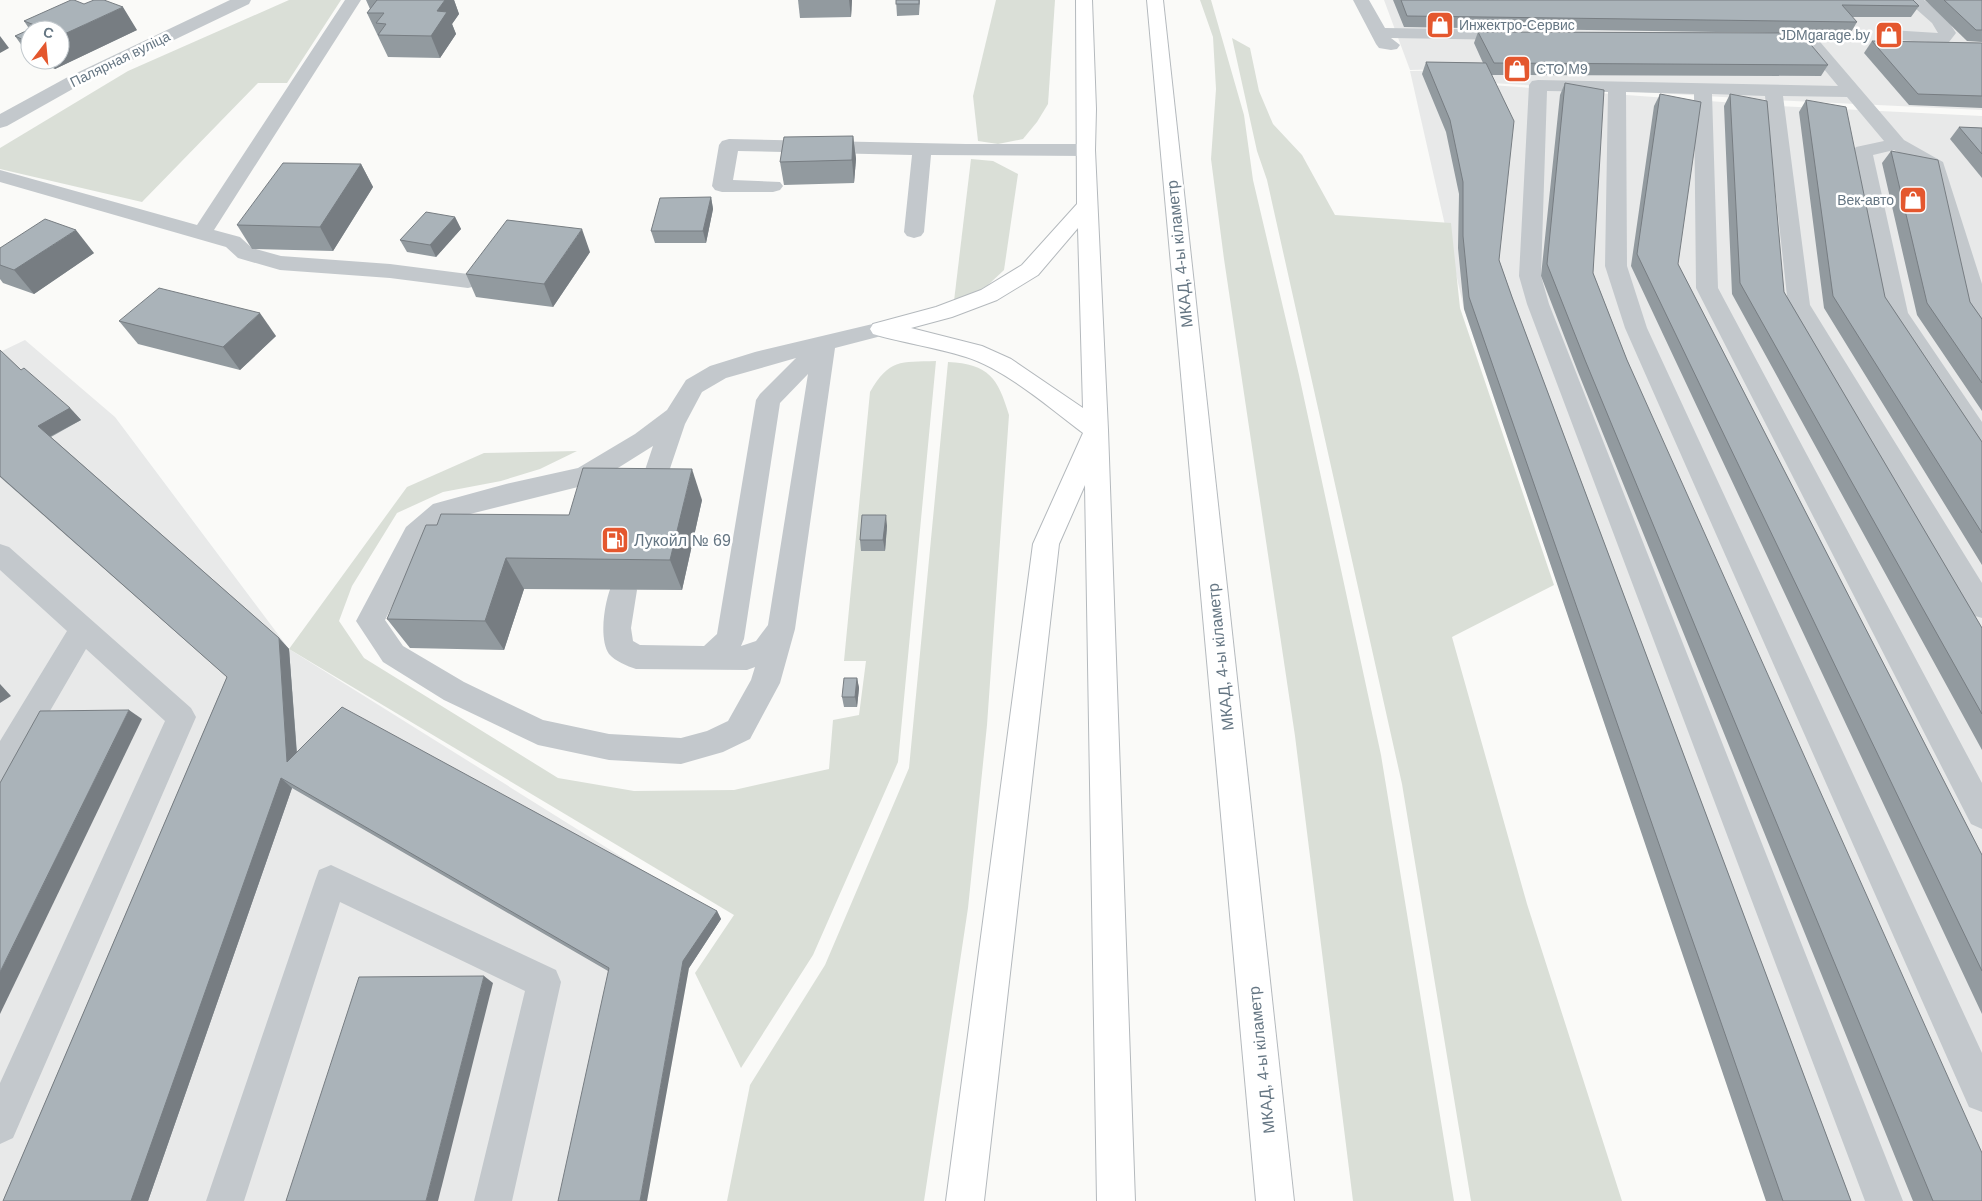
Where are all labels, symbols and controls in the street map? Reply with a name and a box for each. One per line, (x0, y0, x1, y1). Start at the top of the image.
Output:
shop icon: Инжектро-Сервис (1425, 10, 1455, 40)
place label: Инжектро-Сервис (1459, 17, 1575, 33)
north arrow (20, 20, 70, 70)
shop icon: JDMgarage.by (1874, 20, 1904, 50)
text: С (42, 23, 56, 42)
place label: JDMgarage.by (1779, 27, 1870, 43)
street label: Палярная вуліца (67, 28, 173, 90)
shop icon: СТО М9 (1502, 54, 1532, 84)
place label: СТО М9 (1536, 61, 1588, 77)
street label: МКАД, 4-ы кіламетр (1163, 179, 1196, 329)
shop icon: Век-авто (1898, 185, 1928, 215)
place label: Век-авто (1837, 192, 1894, 208)
fuel station icon: Лукойл № 69 (600, 525, 630, 555)
place label: Лукойл № 69 (634, 532, 731, 549)
street label: МКАД, 4-ы кіламетр (1204, 582, 1237, 732)
street label: МКАД, 4-ы кіламетр (1245, 985, 1278, 1135)

